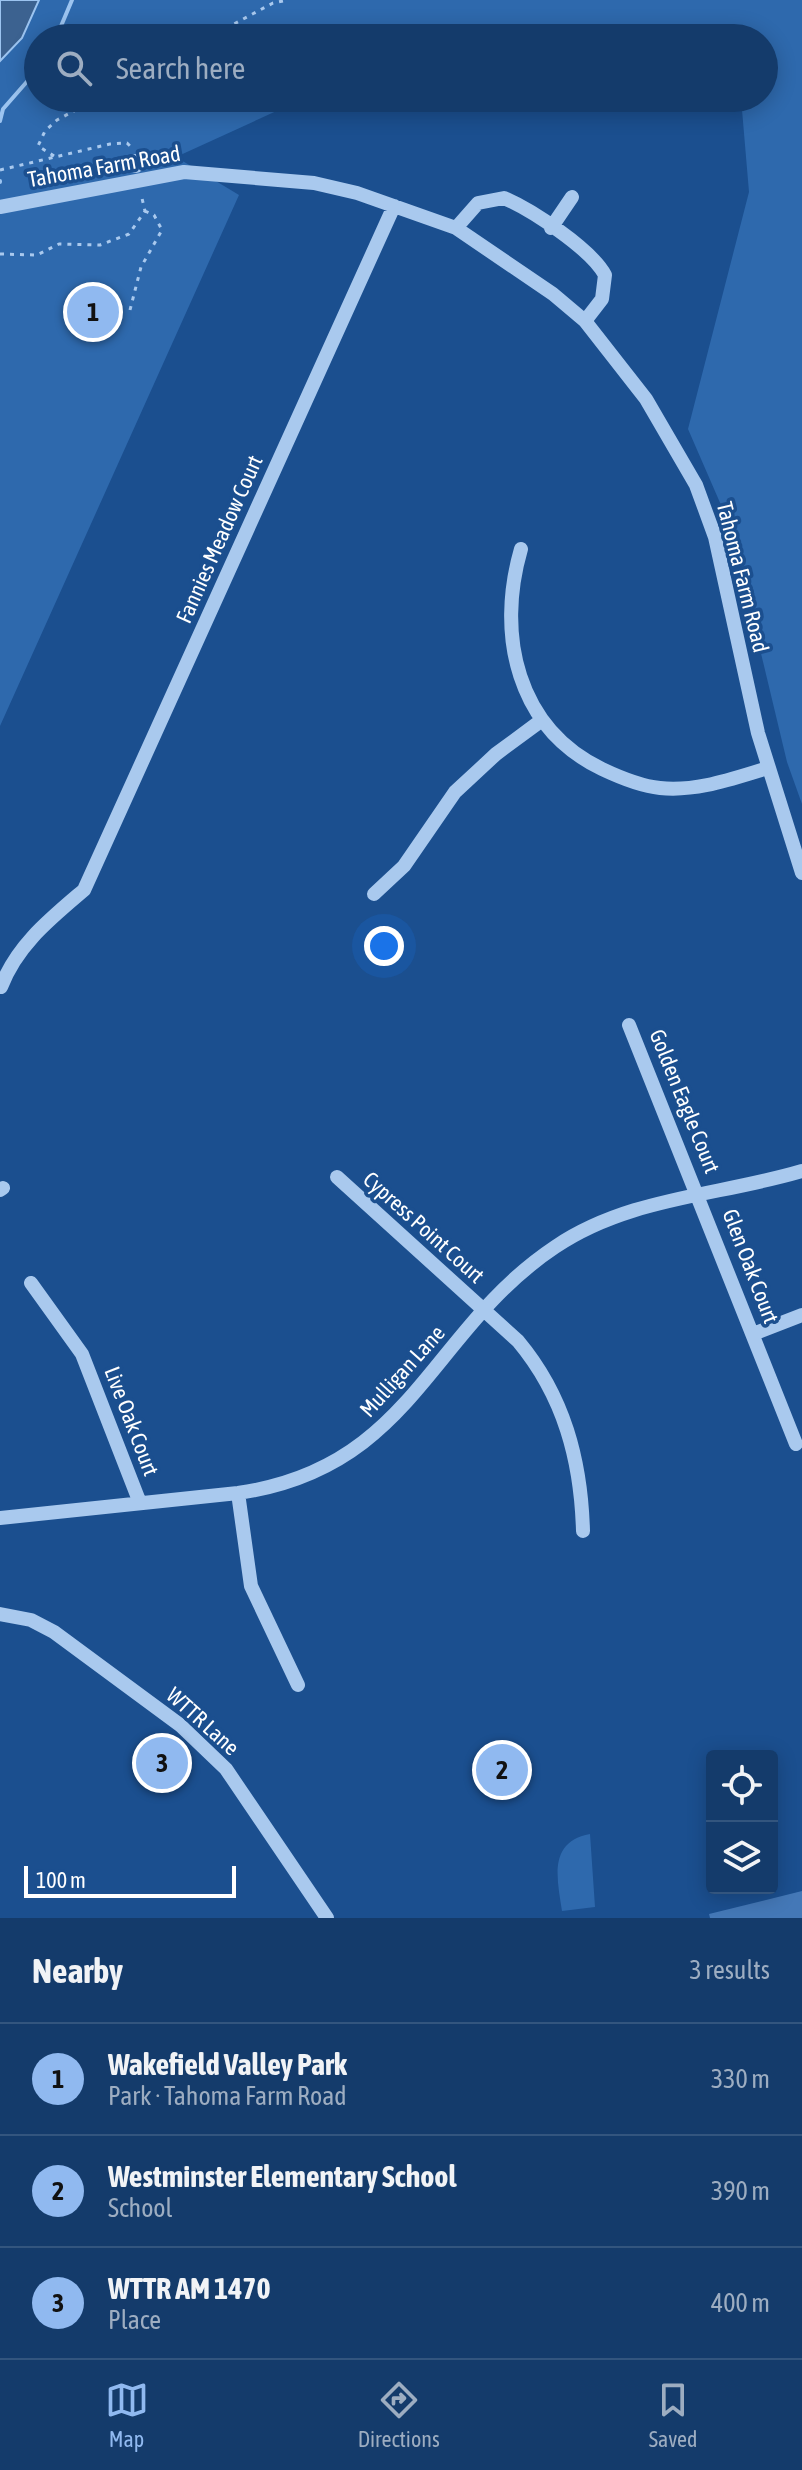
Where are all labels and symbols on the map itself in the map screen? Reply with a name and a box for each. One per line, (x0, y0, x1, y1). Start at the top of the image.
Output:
street label: Tahoma Farm Road (26, 140, 182, 192)
pin: 1 (67, 282, 119, 342)
street label: Fannies Meadow Court (170, 451, 268, 627)
street label: Tahoma Farm Road (712, 499, 774, 655)
your location (364, 926, 404, 966)
street label: Golden Eagle Court (644, 1025, 726, 1177)
street label: Cypress Point Court (358, 1166, 490, 1288)
street label: Glen Oak Court (717, 1205, 785, 1327)
street label: Mulligan Lane (354, 1320, 450, 1422)
street label: Live Oak Court (99, 1363, 165, 1479)
street label: WTTR Lane (161, 1682, 245, 1760)
pin: 3 (136, 1733, 188, 1793)
pin: 2 (476, 1740, 528, 1800)
scale bar (24, 1862, 236, 1898)

